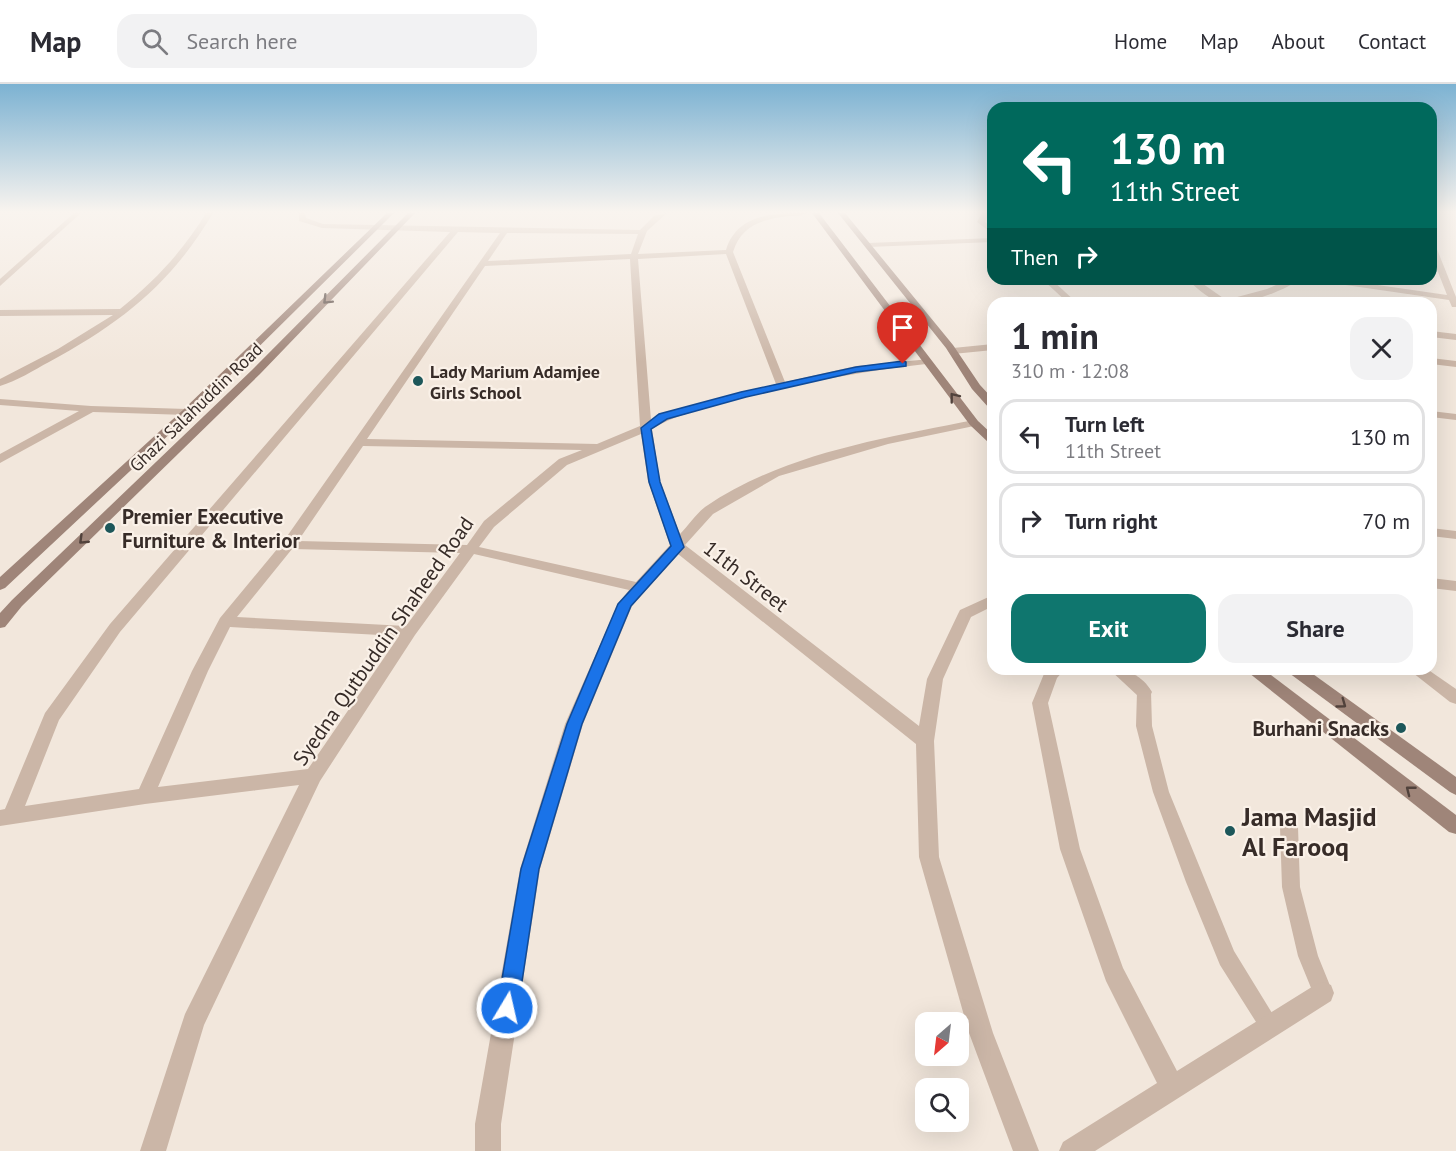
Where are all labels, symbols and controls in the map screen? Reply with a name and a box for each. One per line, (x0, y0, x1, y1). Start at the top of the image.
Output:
search box (117, 14, 537, 68)
text: Map (30, 23, 81, 60)
icon: search (138, 25, 171, 58)
text: Search here (186, 27, 297, 55)
text: Home (1114, 28, 1167, 55)
text: Map (1200, 28, 1239, 55)
text: About (1272, 28, 1325, 55)
text: Contact (1358, 28, 1426, 55)
text: 130 m (1110, 121, 1226, 176)
icon: left (1011, 126, 1089, 204)
text: 11th Street (1110, 174, 1240, 208)
icon: right (1070, 240, 1103, 273)
text: Then (1011, 243, 1058, 271)
one-way arrow (324, 293, 335, 304)
pin (877, 302, 928, 364)
icon: arrive (886, 311, 919, 344)
text: 1 min (1011, 312, 1099, 359)
button: close (1350, 317, 1413, 380)
street label: Ghazi Salahuddin Road (124, 337, 268, 477)
text: 310 m · 12:08 (1011, 358, 1129, 384)
place label: Lady Marium Adamjee Girls School (430, 360, 600, 404)
marker: Lady Marium Adamjee Girls School (411, 374, 425, 388)
one-way arrow (951, 393, 962, 404)
text: Turn left (1065, 410, 1145, 438)
icon: left (1014, 420, 1047, 453)
text: 130 m (1350, 423, 1410, 451)
text: 11th Street (1065, 438, 1161, 464)
place label: Premier Executive Furniture & Interior (122, 503, 300, 554)
icon: right (1014, 504, 1047, 537)
text: Turn right (1065, 507, 1157, 535)
text: 70 m (1362, 507, 1410, 535)
street label: Syedna Qutbuddin Shaheed Road (286, 511, 480, 771)
marker: Premier Executive Furniture & Interior (103, 521, 117, 535)
one-way arrow (80, 532, 91, 543)
street label: 11th Street (698, 534, 794, 618)
button: Exit (1011, 594, 1206, 663)
button: Share (1218, 594, 1413, 663)
one-way arrow (1336, 696, 1347, 707)
place label: Burhani Snacks (1252, 715, 1389, 742)
marker: Burhani Snacks (1394, 721, 1408, 735)
one-way arrow (1405, 787, 1416, 798)
place label: Jama Masjid Al Farooq (1241, 800, 1377, 863)
marker: Jama Masjid Al Farooq (1223, 824, 1237, 838)
position arrow (475, 976, 539, 1040)
north arrow (915, 1012, 969, 1066)
map controls (915, 1012, 969, 1132)
button: search (915, 1078, 969, 1132)

